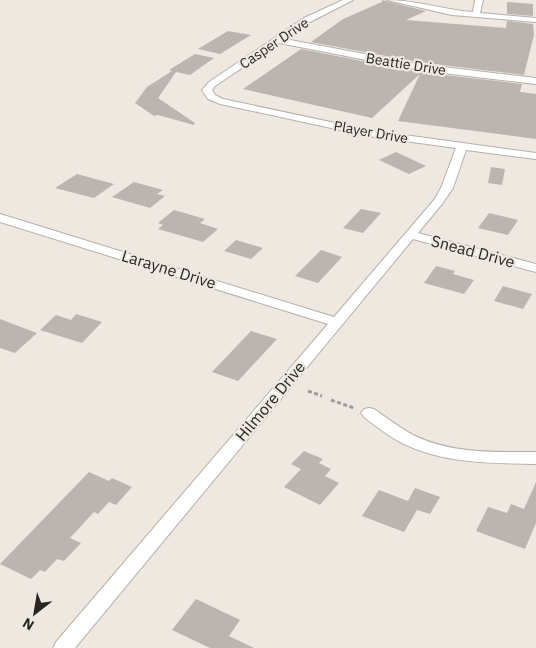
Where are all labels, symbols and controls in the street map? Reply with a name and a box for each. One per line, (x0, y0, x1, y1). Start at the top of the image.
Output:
street label: Casper Drive (236, 13, 312, 73)
street label: Beattie Drive (365, 49, 448, 79)
street label: Player Drive (332, 117, 410, 147)
street label: Snead Drive (429, 230, 517, 272)
street label: Larayne Drive (119, 245, 219, 293)
street label: Hilmore Drive (231, 357, 309, 445)
north arrow (10, 588, 60, 638)
text: N (19, 614, 37, 634)

